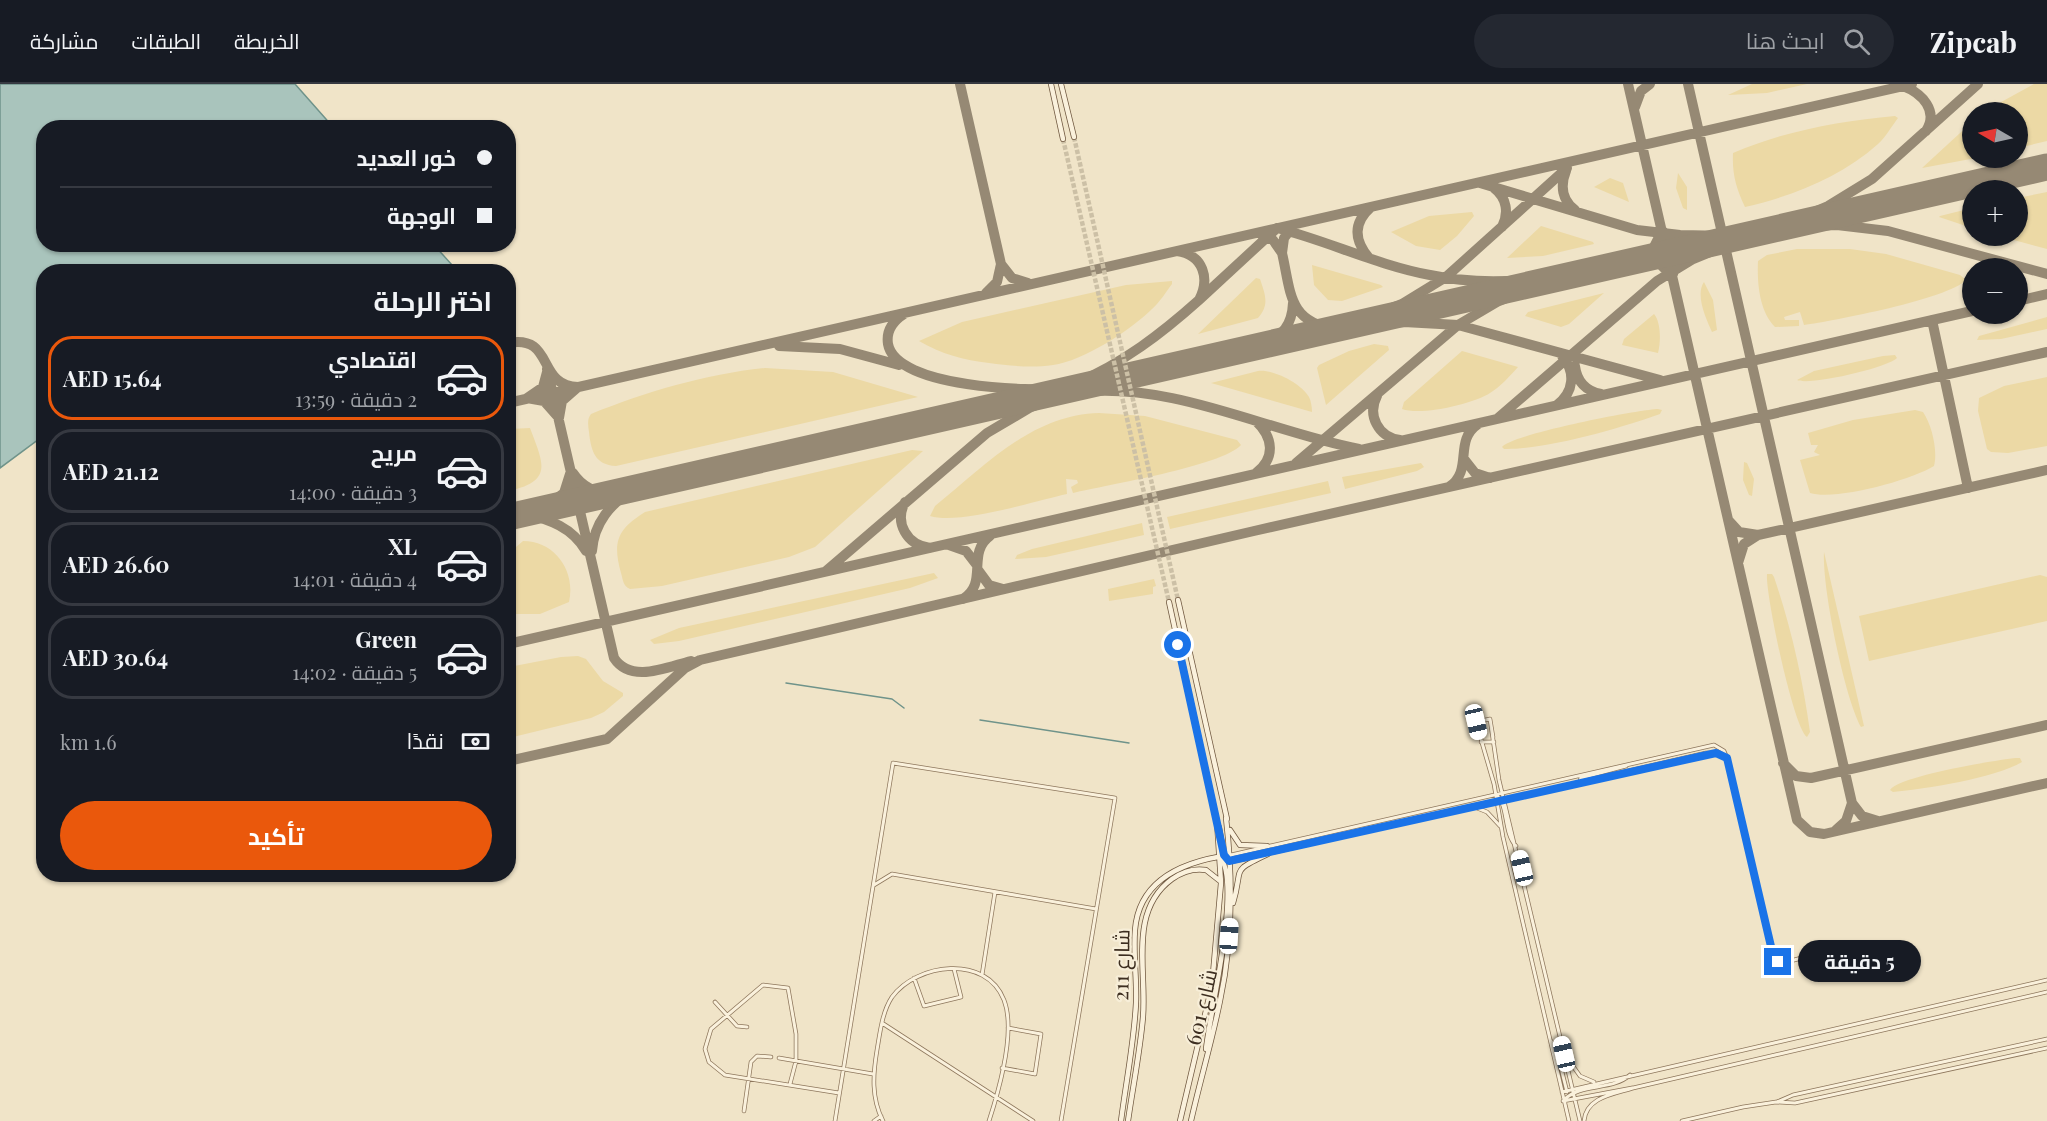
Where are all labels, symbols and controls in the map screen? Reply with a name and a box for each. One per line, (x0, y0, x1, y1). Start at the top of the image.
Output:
search box (1474, 14, 1894, 68)
text: Zipcab (1930, 23, 2017, 60)
text: ابحث هنا (1746, 25, 1825, 55)
icon: search (1840, 25, 1873, 58)
text: مشاركة (30, 26, 99, 54)
text: الطبقات (132, 26, 201, 54)
text: الخريطة (234, 26, 300, 54)
north arrow (1962, 102, 2028, 168)
map controls (1962, 102, 2028, 324)
text: خور العديد (357, 142, 456, 172)
button: + (1962, 180, 2028, 246)
text: الوجهة (387, 200, 456, 230)
button: − (1962, 258, 2028, 324)
text: اختر الرحلة (373, 282, 492, 318)
text: اقتصادي (328, 344, 417, 374)
icon: car (435, 351, 489, 405)
text: AED 15.64 (63, 363, 162, 393)
text: 2 دقيقة · 13:59 (295, 385, 417, 412)
text: مريح (371, 437, 417, 467)
icon: car (435, 444, 489, 498)
text: AED 21.12 (63, 456, 159, 486)
text: 3 دقيقة · 14:00 (289, 478, 417, 505)
text: XL (388, 531, 417, 561)
icon: car (435, 537, 489, 591)
text: AED 26.60 (63, 549, 170, 579)
text: 4 دقيقة · 14:01 (293, 565, 417, 592)
text: Green (355, 624, 417, 654)
icon: car (435, 630, 489, 684)
route start (1164, 631, 1191, 658)
text: AED 30.64 (63, 642, 168, 672)
text: 5 دقيقة · 14:02 (292, 658, 417, 685)
car (1463, 702, 1489, 742)
text: نقدًا (406, 725, 444, 755)
icon: cash (459, 725, 492, 758)
text: 1.6 km (60, 728, 117, 755)
button: تأكيد (60, 801, 492, 870)
car (1509, 848, 1535, 888)
car (1219, 917, 1239, 955)
street label: شارع 211 (1105, 929, 1137, 1001)
callout: 5 دقيقة (1799, 941, 1922, 983)
text: 5 دقيقة (1824, 947, 1895, 974)
route end (1764, 948, 1791, 975)
street label: شارع 601 (1178, 966, 1224, 1048)
car (1551, 1034, 1577, 1074)

